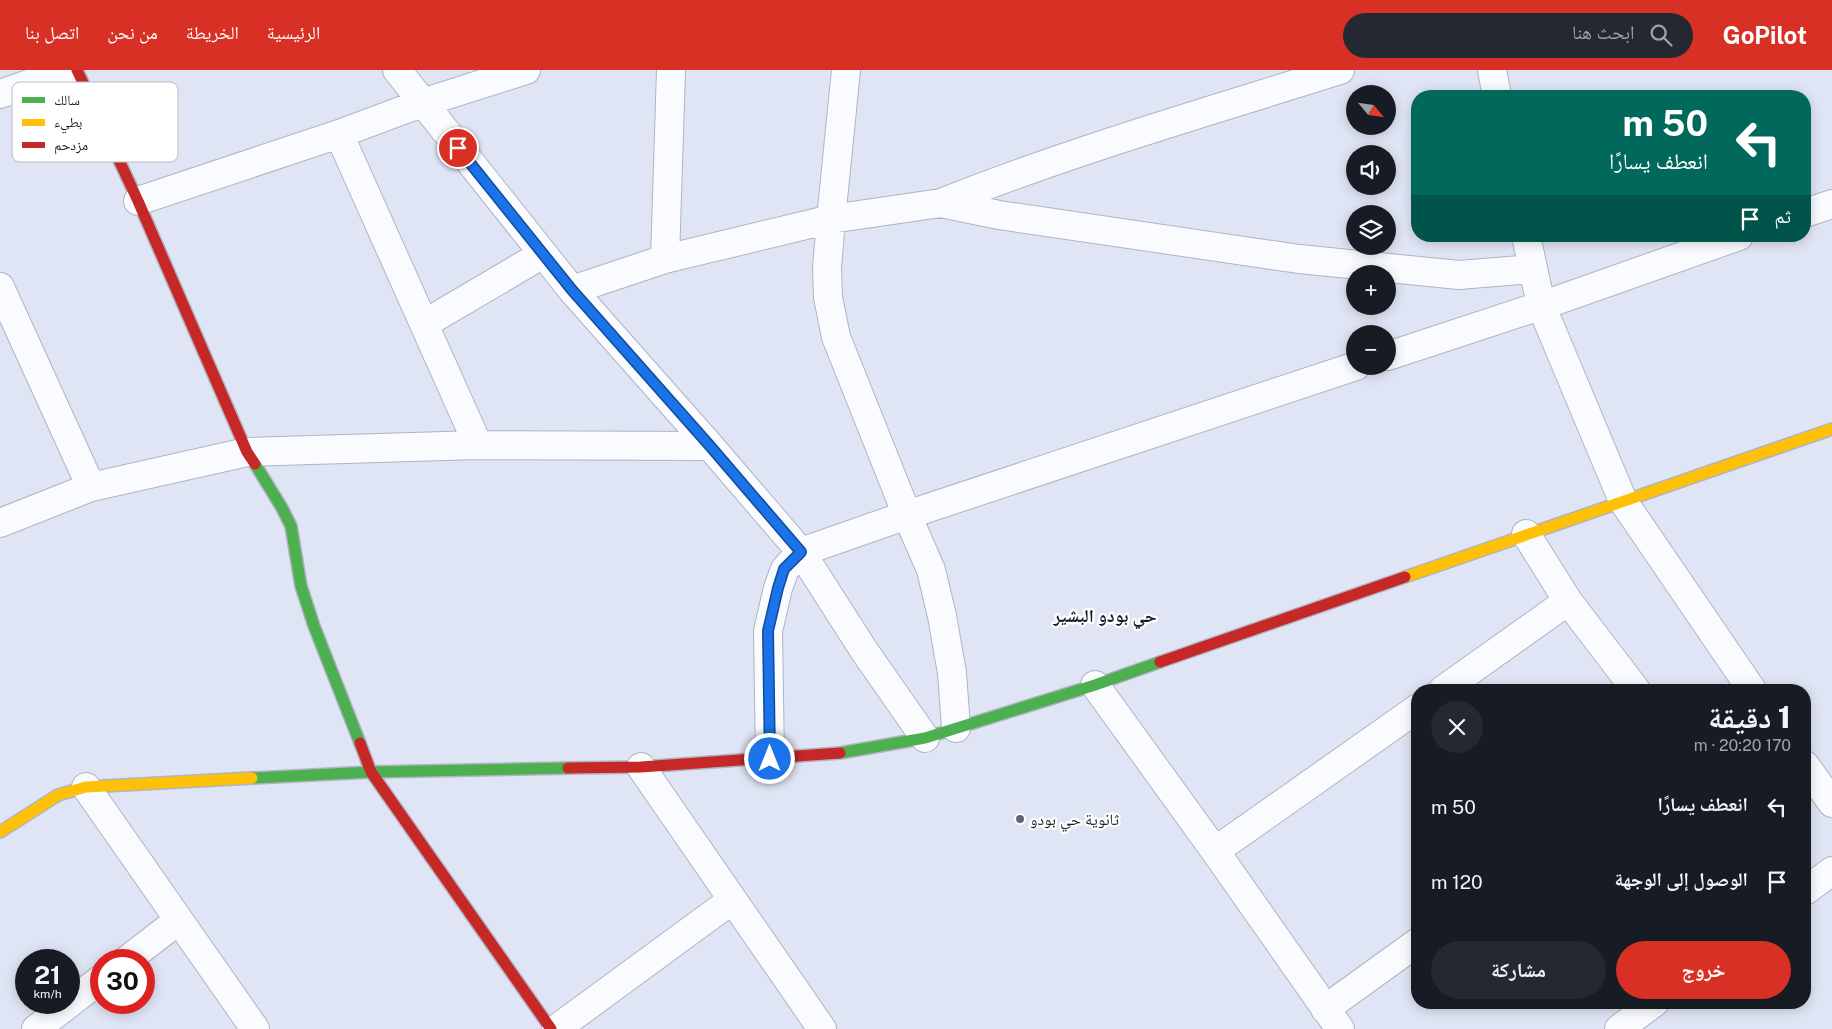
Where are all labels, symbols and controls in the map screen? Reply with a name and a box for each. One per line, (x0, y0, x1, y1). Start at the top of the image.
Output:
search box (1343, 13, 1693, 58)
text: ابحث هنا (1572, 21, 1635, 43)
icon: search (1647, 21, 1675, 49)
text: GoPilot (1723, 21, 1807, 49)
text: اتصل بنا (25, 22, 79, 43)
text: من نحن (107, 22, 158, 43)
text: الخريطة (186, 22, 239, 43)
text: الرئيسية (267, 22, 320, 43)
legend (12, 82, 178, 162)
north arrow (1346, 85, 1396, 135)
map controls (1346, 85, 1396, 375)
text: سالك (54, 92, 80, 108)
text: 50 m (1623, 103, 1708, 144)
icon: left (1726, 110, 1791, 175)
text: بطيء (54, 114, 83, 134)
pin (437, 127, 479, 169)
icon: arrive (444, 134, 472, 162)
text: مزدحم (54, 137, 88, 155)
button: sound (1346, 145, 1396, 195)
text: انعطف يسارًا (1609, 148, 1708, 174)
button: layers (1346, 205, 1396, 255)
icon: arrive (1736, 205, 1764, 233)
text: ثم (1774, 205, 1791, 227)
button: + (1346, 265, 1396, 315)
button: − (1346, 325, 1396, 375)
district label: حي بودو البشير (1052, 605, 1157, 630)
text: 1 دقيقة (1708, 699, 1791, 735)
button: close (1431, 701, 1483, 753)
position arrow (743, 732, 795, 784)
text: 170 m · 20:20 (1694, 736, 1791, 755)
text: انعطف يسارًا (1658, 793, 1748, 815)
icon: left (1763, 793, 1791, 821)
text: 50 m (1431, 796, 1476, 818)
place label: ثانوية حي بودو (1030, 810, 1120, 832)
marker: ثانوية حي بودو (1014, 813, 1026, 825)
text: الوصول إلى الوجهة (1614, 868, 1748, 890)
icon: arrive (1763, 868, 1791, 896)
text: 120 m (1431, 871, 1483, 893)
button: مشاركة (1431, 941, 1606, 999)
button: خروج (1616, 941, 1791, 999)
speed limit sign: 30 (90, 949, 155, 1014)
text: 21 (34, 960, 61, 990)
text: km/h (33, 987, 62, 1001)

